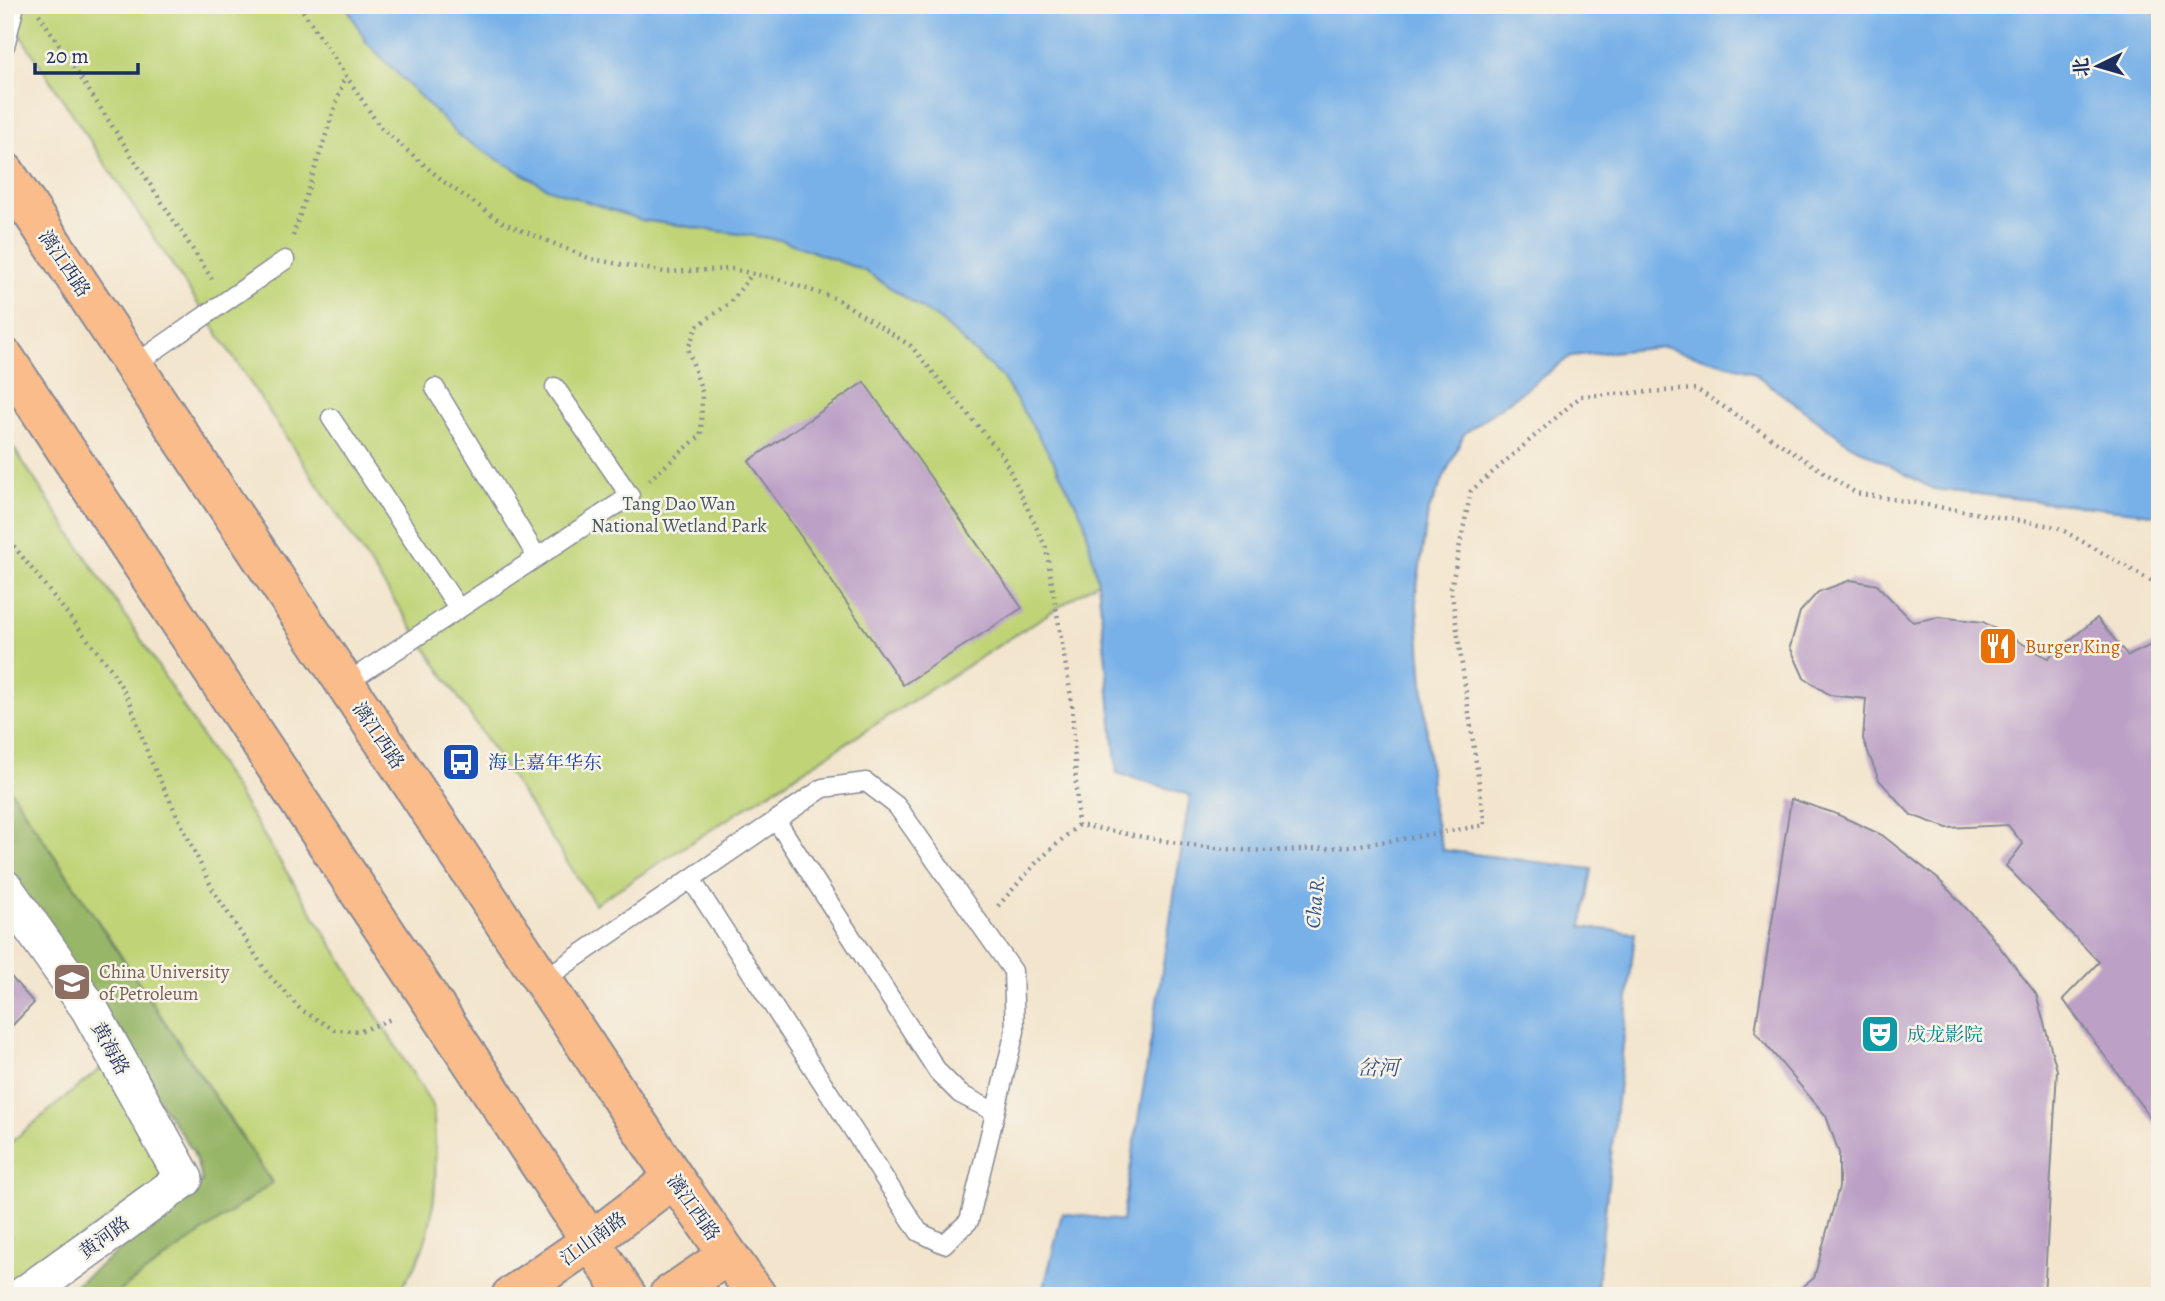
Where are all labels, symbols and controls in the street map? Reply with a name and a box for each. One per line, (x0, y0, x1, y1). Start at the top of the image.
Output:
scale bar (35, 32, 138, 76)
north arrow (2064, 32, 2134, 102)
text: 20 m (46, 42, 89, 70)
text: 北 (2068, 57, 2096, 78)
street label: 漓江西路 (32, 225, 96, 302)
park label: Tang Dao Wan National Wetland Park (591, 491, 767, 539)
restaurant icon: Burger King (1977, 625, 2019, 667)
place label: Burger King (2025, 634, 2121, 660)
street label: 漓江西路 (346, 697, 410, 774)
bus stop icon: 海上嘉年华东 (440, 741, 482, 783)
place label: 海上嘉年华东 (488, 750, 602, 776)
water label: Cha R. (1299, 872, 1331, 930)
place label: China University of Petroleum (99, 959, 230, 1007)
school or university icon: China University of Petroleum (51, 961, 93, 1003)
theatre icon: 成龙影院 (1859, 1013, 1901, 1055)
street label: 黄海路 (85, 1017, 135, 1080)
place label: 成龙影院 (1907, 1022, 1983, 1048)
water label: 岔河 (1357, 1054, 1403, 1082)
street label: 漓江西路 (661, 1169, 726, 1246)
street label: 江山南路 (555, 1206, 632, 1272)
street label: 黄河路 (74, 1211, 135, 1265)

